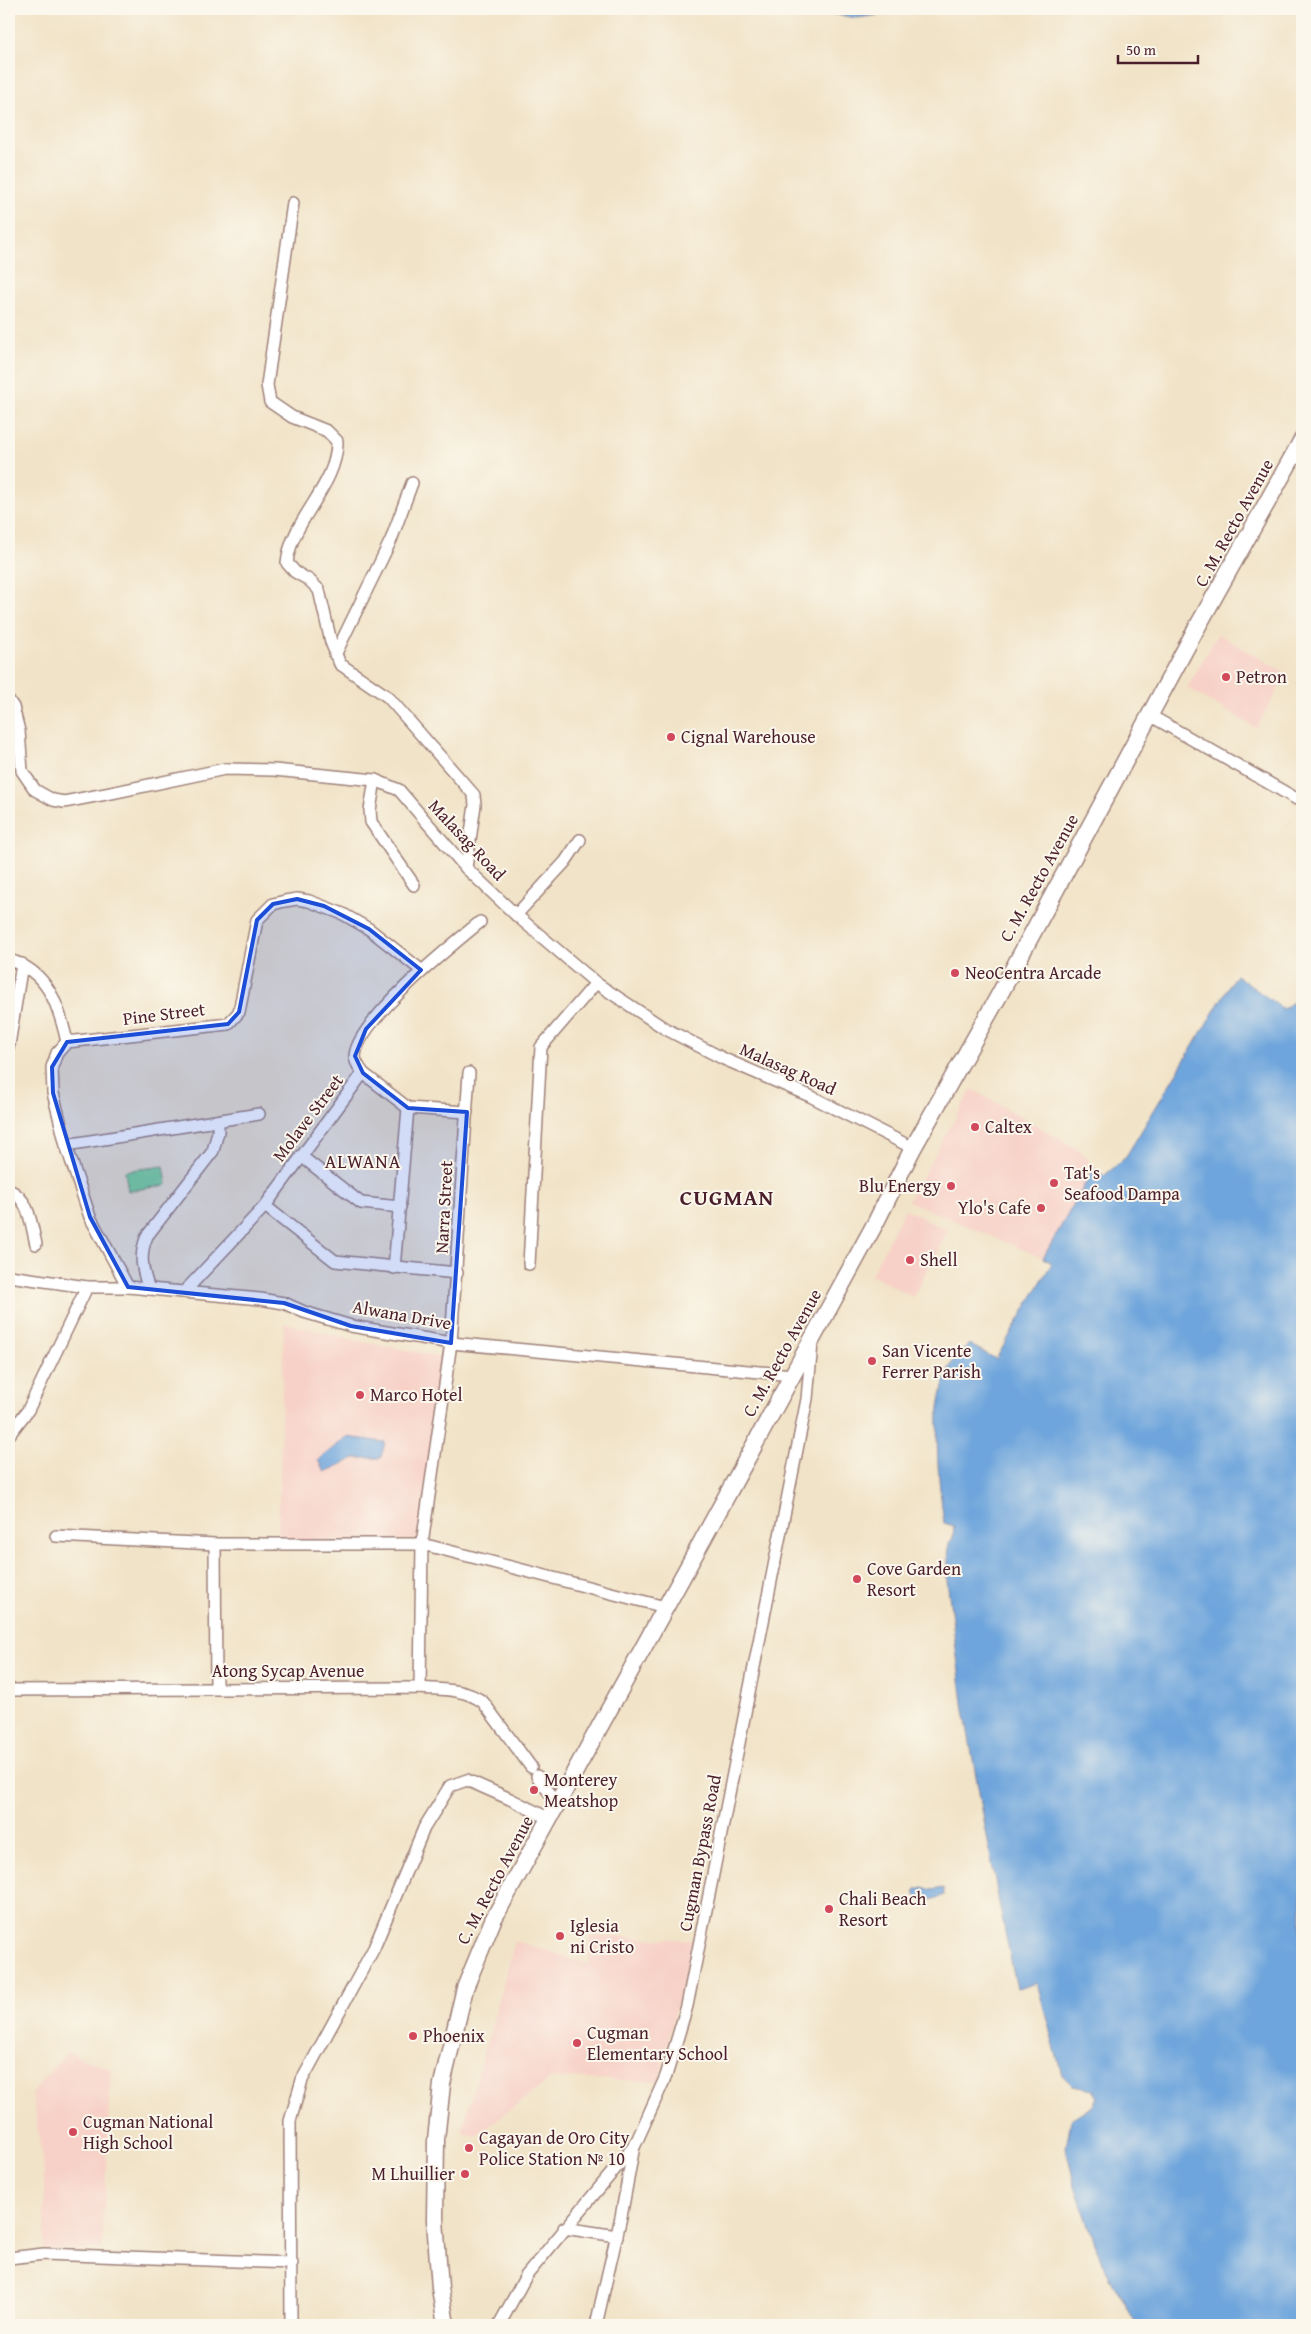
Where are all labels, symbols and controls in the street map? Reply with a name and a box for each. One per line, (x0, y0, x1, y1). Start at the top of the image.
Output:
scale bar (1118, 32, 1198, 64)
text: 50 m (1126, 39, 1157, 60)
street label: C. M. Recto Avenue (1187, 454, 1280, 592)
place label: Petron (1236, 663, 1287, 690)
marker: Petron (1220, 671, 1232, 683)
place label: Cignal Warehouse (681, 723, 816, 750)
marker: Cignal Warehouse (665, 731, 677, 743)
street label: Malasag Road (422, 793, 513, 887)
street label: C. M. Recto Avenue (992, 809, 1085, 947)
place label: NeoCentra Arcade (965, 959, 1101, 986)
marker: NeoCentra Arcade (949, 967, 961, 979)
street label: Pine Street (121, 995, 207, 1032)
street label: Malasag Road (736, 1035, 841, 1102)
street label: Molave Street (266, 1068, 350, 1167)
place label: Caltex (985, 1113, 1033, 1140)
marker: Caltex (969, 1121, 981, 1133)
district label: ALWANA (325, 1147, 401, 1175)
street label: Narra Street (428, 1159, 459, 1254)
place label: Tat's Seafood Dampa (1064, 1159, 1180, 1207)
place label: Blu Energy (859, 1172, 941, 1199)
marker: Tat's Seafood Dampa (1048, 1177, 1060, 1189)
marker: Blu Energy (945, 1180, 957, 1192)
district label: CUGMAN (680, 1181, 774, 1213)
place label: Ylo's Cafe (958, 1194, 1031, 1221)
marker: Ylo's Cafe (1035, 1202, 1047, 1214)
place label: Shell (920, 1246, 957, 1273)
marker: Shell (904, 1254, 916, 1266)
street label: C. M. Recto Avenue (735, 1284, 828, 1422)
street label: Alwana Drive (351, 1293, 454, 1336)
place label: San Vicente Ferrer Parish (882, 1337, 981, 1385)
marker: San Vicente Ferrer Parish (866, 1355, 878, 1367)
place label: Marco Hotel (370, 1381, 463, 1408)
marker: Marco Hotel (354, 1389, 366, 1401)
place label: Cove Garden Resort (867, 1555, 961, 1603)
marker: Cove Garden Resort (851, 1573, 863, 1585)
street label: Atong Sycap Avenue (212, 1657, 364, 1684)
place label: Monterey Meatshop (544, 1766, 619, 1814)
street label: Cugman Bypass Road (671, 1772, 728, 1934)
marker: Monterey Meatshop (528, 1784, 540, 1796)
street label: C. M. Recto Avenue (449, 1810, 540, 1949)
place label: Chali Beach Resort (839, 1885, 926, 1933)
marker: Chali Beach Resort (823, 1903, 835, 1915)
place label: Iglesia ni Cristo (570, 1912, 634, 1960)
marker: Iglesia ni Cristo (554, 1930, 566, 1942)
place label: Cugman Elementary School (587, 2019, 728, 2067)
place label: Phoenix (423, 2022, 486, 2049)
marker: Phoenix (407, 2030, 419, 2042)
marker: Cugman Elementary School (571, 2037, 583, 2049)
place label: Cugman National High School (83, 2108, 213, 2156)
place label: Cagayan de Oro City Police Station № 10 (479, 2124, 629, 2172)
marker: Cugman National High School (67, 2126, 79, 2138)
marker: Cagayan de Oro City Police Station № 10 (463, 2142, 475, 2154)
place label: M Lhuillier (372, 2160, 456, 2187)
marker: M Lhuillier (459, 2168, 471, 2180)

